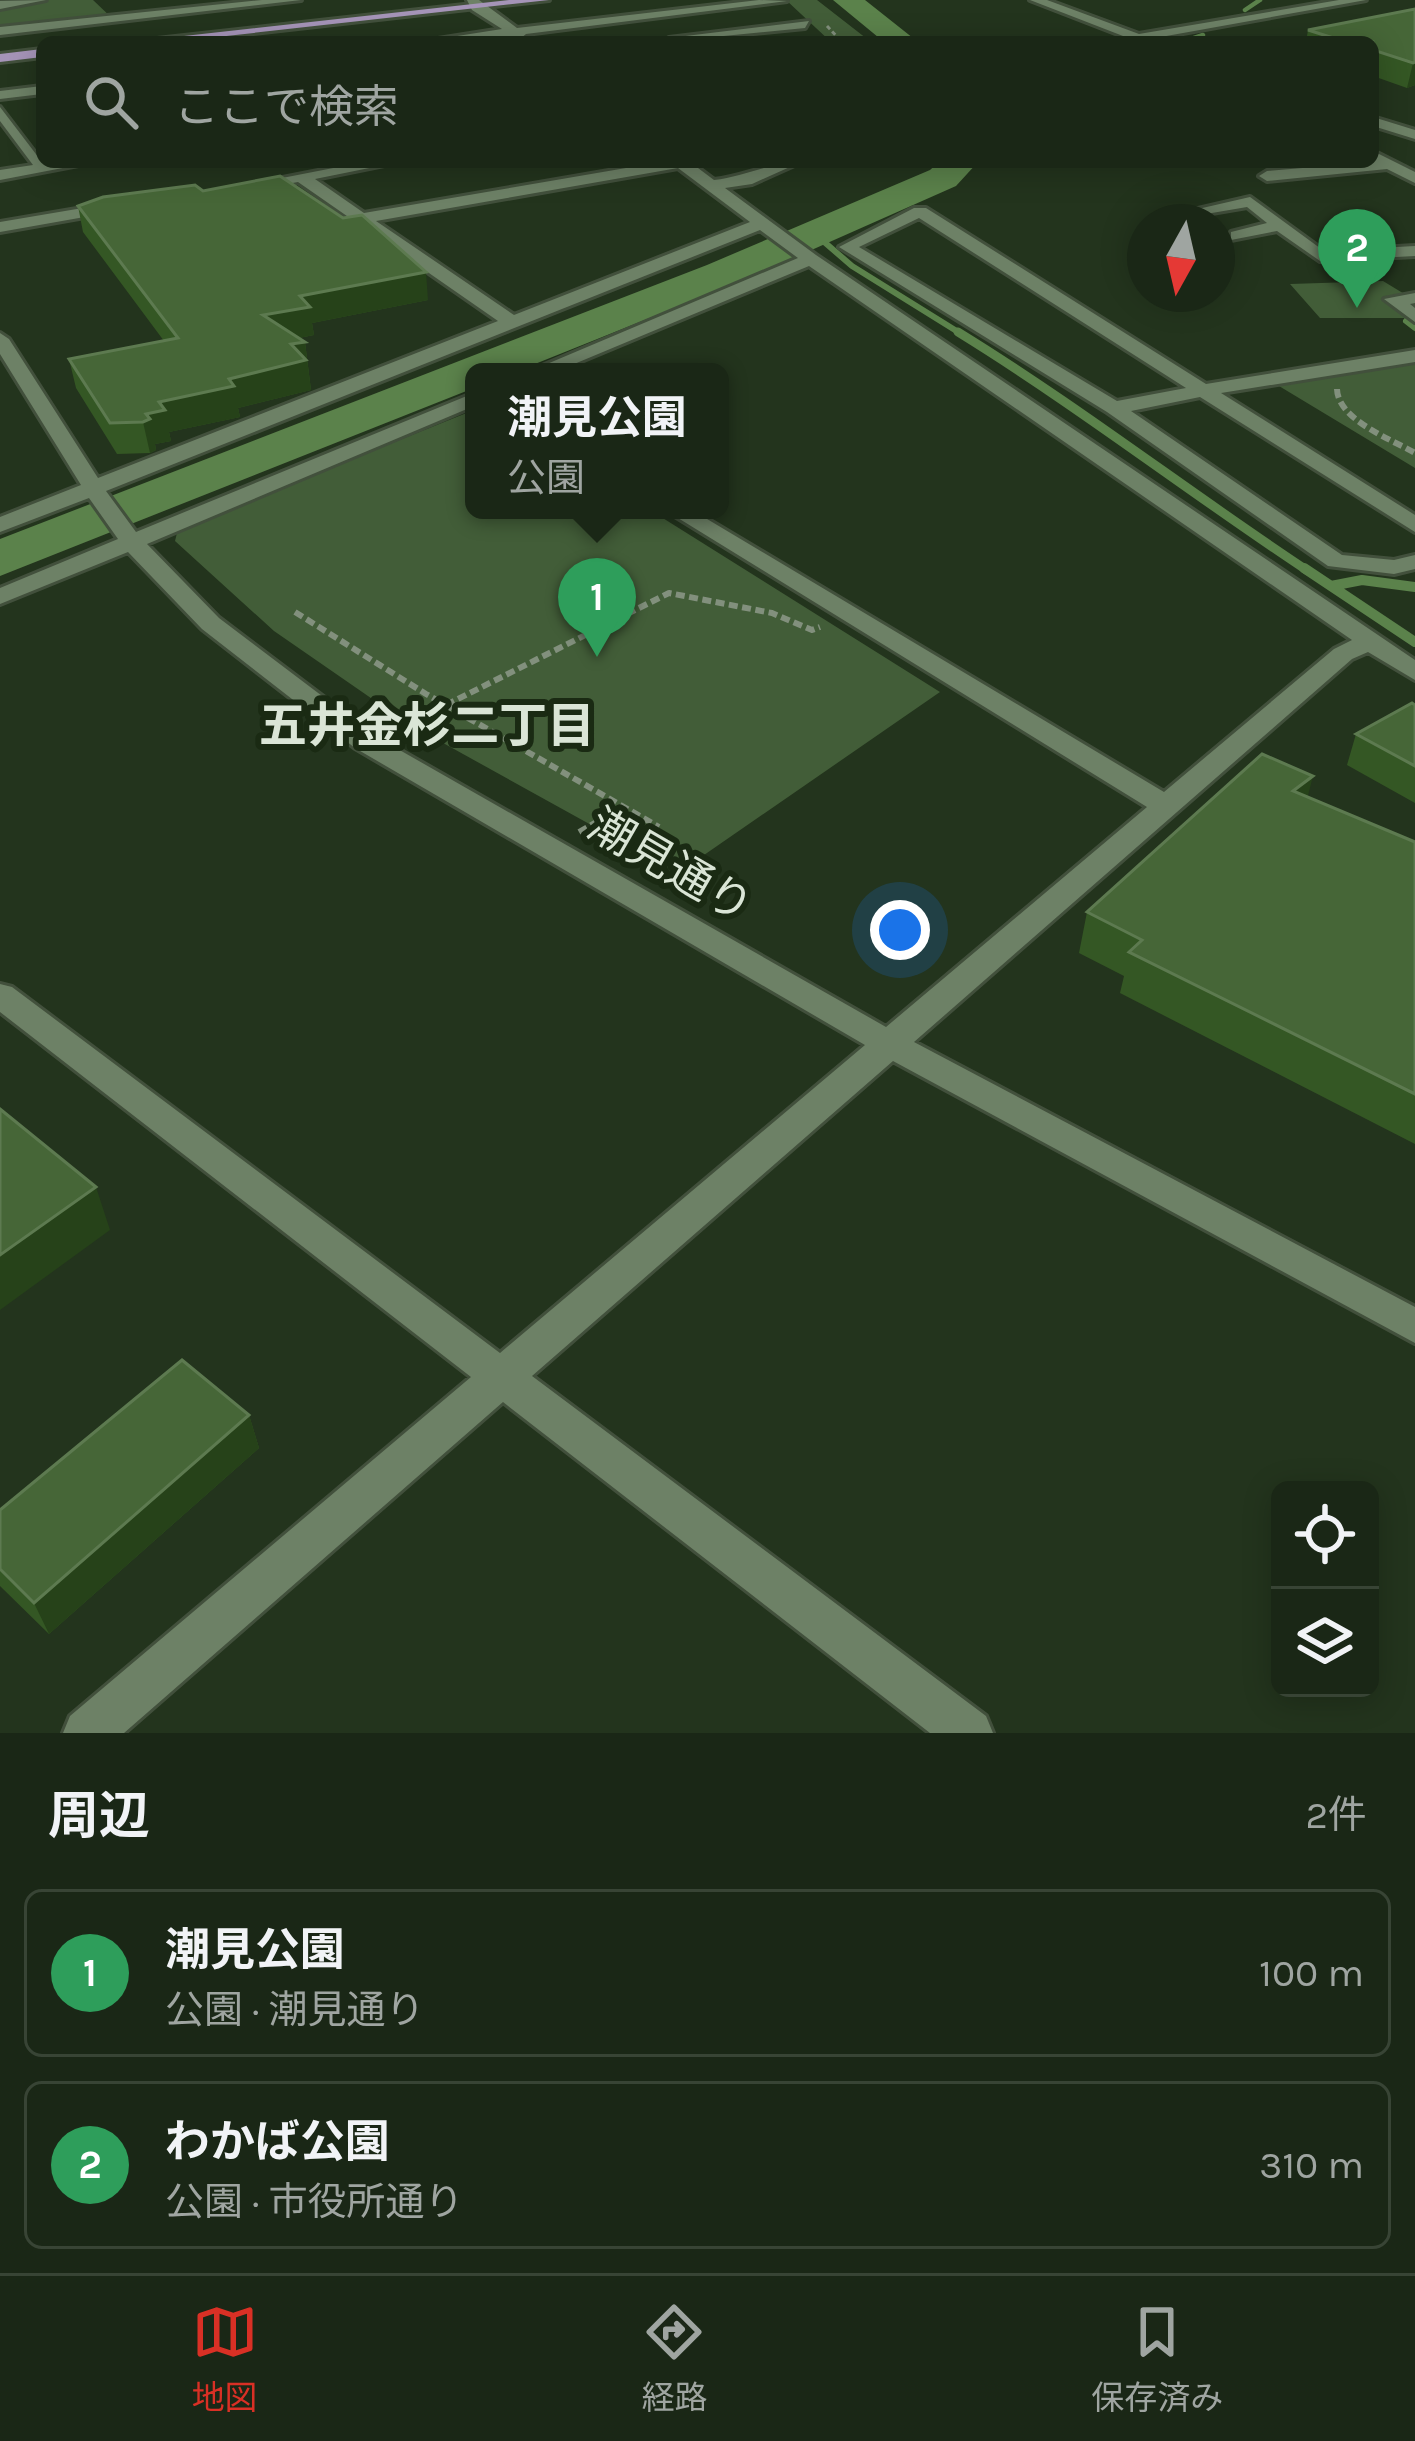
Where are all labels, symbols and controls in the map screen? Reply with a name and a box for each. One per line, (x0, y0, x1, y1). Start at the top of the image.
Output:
search box (36, 36, 1379, 168)
icon: search (78, 69, 144, 135)
text: ここで検索 (174, 81, 399, 133)
north arrow (1127, 204, 1235, 312)
pin: 2 (1318, 209, 1396, 308)
popup (465, 363, 729, 519)
text: 潮見公園 (507, 392, 687, 444)
text: 公園 (507, 455, 585, 501)
pin: 1 (558, 558, 636, 657)
district label: 五井金杉二丁目 (259, 698, 595, 754)
street label: 潮見通り (580, 798, 761, 933)
your location (870, 900, 930, 960)
map controls (1271, 1481, 1379, 1697)
button: locate (1271, 1481, 1379, 1589)
button: layers (1271, 1589, 1379, 1697)
text: 周辺 (48, 1786, 150, 1846)
text: 2件 (1305, 1792, 1367, 1838)
text: 潮見公園 (165, 1924, 345, 1976)
text: 1 (83, 1950, 97, 1996)
text: 100 m (1259, 1950, 1364, 1996)
text: 公園 · 潮見通り (165, 1987, 425, 2033)
text: わかば公園 (165, 2116, 390, 2168)
text: 2 (78, 2142, 102, 2188)
text: 310 m (1259, 2142, 1364, 2188)
text: 公園 · 市役所通り (165, 2179, 464, 2225)
tab: 地図 (192, 2299, 258, 2419)
tab: 経路 (641, 2299, 707, 2419)
tab: 保存済み (1091, 2299, 1223, 2419)

